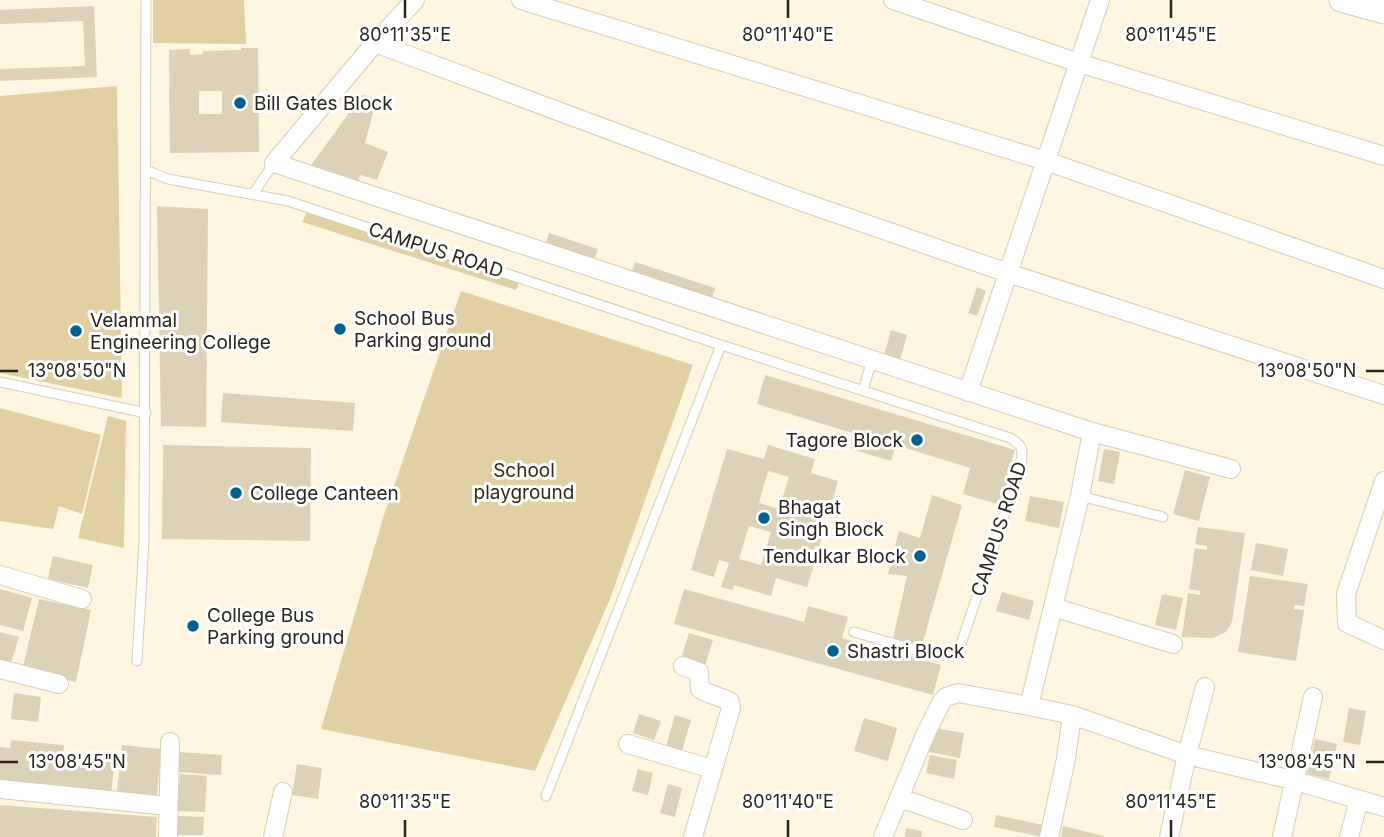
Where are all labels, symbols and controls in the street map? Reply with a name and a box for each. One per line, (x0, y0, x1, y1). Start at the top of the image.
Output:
text: 80°11'35"E (359, 24, 451, 45)
text: 80°11'40"E (742, 24, 834, 45)
text: 80°11'45"E (1125, 24, 1217, 45)
place label: Bill Gates Block (254, 92, 393, 115)
marker: Bill Gates Block (232, 95, 248, 111)
street label: CAMPUS ROAD (366, 217, 506, 283)
place label: School Bus Parking ground (354, 307, 491, 352)
place label: Velammal Engineering College (90, 309, 271, 354)
marker: School Bus Parking ground (332, 321, 348, 337)
marker: Velammal Engineering College (68, 323, 84, 339)
text: 13°08'50"N (28, 360, 126, 381)
text: 13°08'50"N (1258, 360, 1356, 381)
place label: Tagore Block (785, 429, 904, 452)
marker: Tagore Block (909, 432, 925, 448)
park label: School playground (474, 459, 574, 504)
street label: CAMPUS ROAD (966, 459, 1032, 599)
place label: College Canteen (250, 482, 399, 505)
marker: College Canteen (228, 485, 244, 501)
place label: Bhagat Singh Block (778, 496, 885, 541)
marker: Bhagat Singh Block (756, 510, 772, 526)
place label: Tendulkar Block (762, 545, 907, 568)
marker: Tendulkar Block (912, 548, 928, 564)
place label: College Bus Parking ground (207, 604, 344, 649)
marker: College Bus Parking ground (185, 618, 201, 634)
place label: Shastri Block (847, 640, 965, 663)
marker: Shastri Block (825, 643, 841, 659)
text: 13°08'45"N (28, 751, 126, 772)
text: 13°08'45"N (1258, 751, 1356, 772)
text: 80°11'35"E (359, 791, 451, 812)
text: 80°11'40"E (742, 791, 834, 812)
text: 80°11'45"E (1125, 791, 1217, 812)

